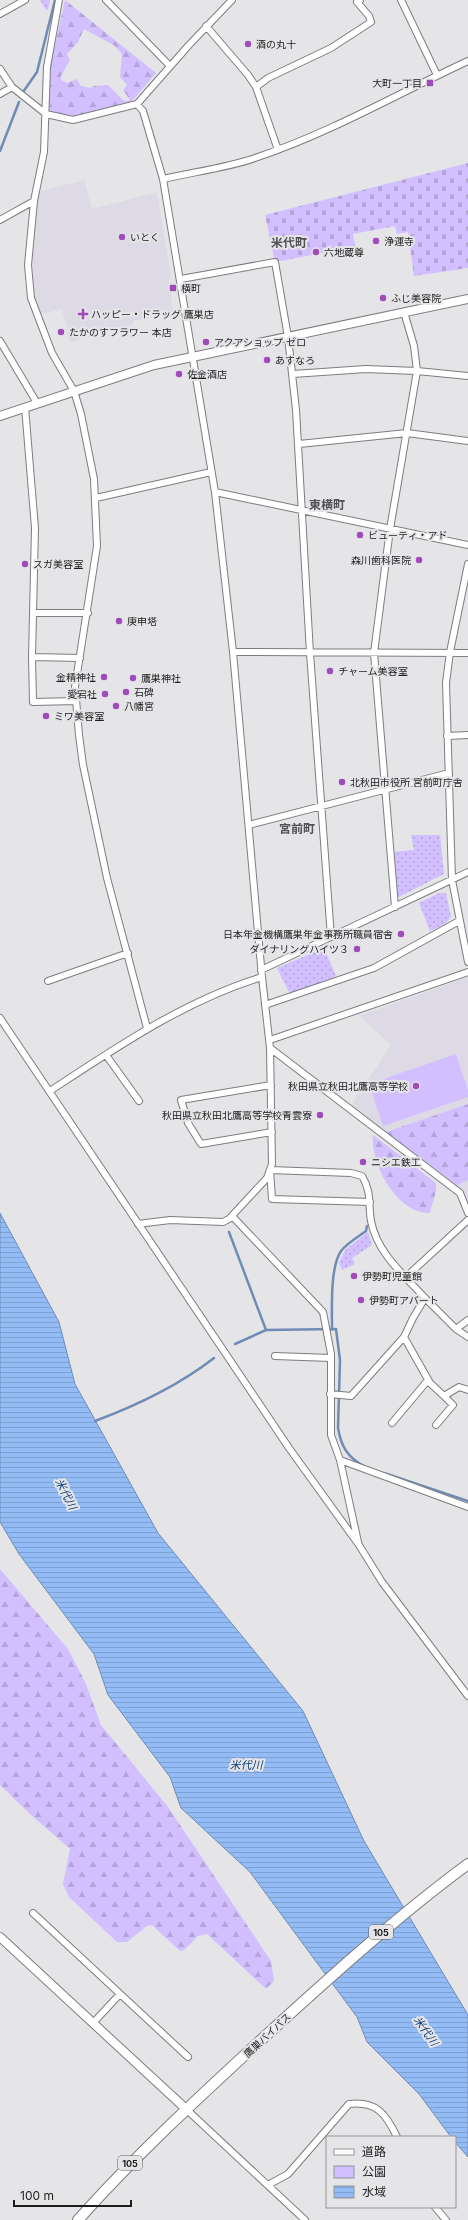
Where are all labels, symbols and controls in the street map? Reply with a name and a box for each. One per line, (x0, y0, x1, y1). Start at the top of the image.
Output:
place label: 酒の丸十 (256, 38, 296, 50)
marker: 酒の丸十 (243, 39, 253, 49)
place label: 大町一丁目 (372, 77, 422, 89)
marker: 大町一丁目 (425, 78, 435, 88)
place label: いとく (130, 231, 160, 243)
marker: いとく (117, 232, 127, 242)
district label: 米代町 (271, 235, 307, 250)
place label: 浄運寺 (384, 235, 414, 247)
marker: 浄運寺 (371, 236, 381, 246)
place label: 六地蔵尊 (324, 246, 364, 258)
marker: 六地蔵尊 (311, 247, 321, 257)
place label: 横町 (181, 282, 201, 294)
marker: 横町 (168, 283, 178, 293)
place label: ふじ美容院 (391, 292, 441, 304)
marker: ふじ美容院 (378, 293, 388, 303)
place label: ハッピー・ドラッグ 鷹巣店 (91, 308, 214, 320)
marker: ハッピー・ドラッグ 鷹巣店 (78, 309, 88, 319)
place label: たかのすフラワー 本店 (69, 326, 172, 338)
marker: たかのすフラワー 本店 (56, 327, 66, 337)
place label: アクアショップ ゼロ (214, 336, 306, 348)
marker: アクアショップ ゼロ (201, 337, 211, 347)
place label: あすなろ (275, 354, 315, 366)
marker: あすなろ (262, 355, 272, 365)
place label: 佐金酒店 (187, 368, 227, 380)
marker: 佐金酒店 (174, 369, 184, 379)
district label: 東横町 (309, 497, 345, 512)
place label: ビューティ・アド (368, 529, 447, 541)
marker: ビューティ・アド (355, 530, 365, 540)
place label: 森川歯科医院 (351, 554, 411, 566)
marker: 森川歯科医院 (414, 555, 424, 565)
place label: スガ美容室 (33, 558, 83, 570)
marker: スガ美容室 (20, 559, 30, 569)
place label: 庚申塔 (127, 615, 157, 627)
marker: 庚申塔 (114, 616, 124, 626)
place label: チャーム美容室 (338, 665, 408, 677)
marker: チャーム美容室 (325, 666, 335, 676)
place label: 金精神社 (56, 671, 96, 683)
marker: 金精神社 (99, 672, 109, 682)
place label: 鷹巣神社 (141, 672, 181, 684)
marker: 鷹巣神社 (128, 673, 138, 683)
place label: 石碑 (134, 686, 154, 698)
marker: 石碑 (121, 687, 131, 697)
place label: 愛宕社 (67, 688, 97, 700)
marker: 愛宕社 (100, 689, 110, 699)
place label: 八幡宮 (124, 700, 154, 712)
marker: 八幡宮 (111, 701, 121, 711)
place label: ミワ美容室 (54, 710, 104, 722)
marker: ミワ美容室 (41, 711, 51, 721)
place label: 北秋田市役所 宮前町庁舎 (350, 776, 463, 788)
marker: 北秋田市役所 宮前町庁舎 (337, 777, 347, 787)
district label: 宮前町 (279, 821, 315, 836)
place label: 日本年金機構鷹巣年金事務所職員宿舎 (223, 928, 393, 940)
marker: 日本年金機構鷹巣年金事務所職員宿舎 (396, 929, 406, 939)
place label: ダイナリングハイツ３ (249, 943, 349, 955)
marker: ダイナリングハイツ３ (352, 944, 362, 954)
place label: 秋田県立秋田北鷹高等学校 (288, 1080, 408, 1092)
marker: 秋田県立秋田北鷹高等学校 (411, 1081, 421, 1091)
place label: 秋田県立秋田北鷹高等学校青雲寮 (162, 1109, 312, 1121)
marker: 秋田県立秋田北鷹高等学校青雲寮 (315, 1110, 325, 1120)
place label: ニシエ鉄工 (371, 1156, 421, 1168)
marker: ニシエ鉄工 (358, 1157, 368, 1167)
place label: 伊勢町児童館 (362, 1270, 422, 1282)
marker: 伊勢町児童館 (349, 1271, 359, 1281)
place label: 伊勢町アパート (369, 1294, 439, 1306)
marker: 伊勢町アパート (356, 1295, 366, 1305)
water label: 米代川 (52, 1476, 80, 1513)
water label: 米代川 (230, 1758, 263, 1772)
road number: 105 (369, 1925, 393, 1939)
street label: 鷹巣バイパス (241, 2010, 293, 2060)
water label: 米代川 (411, 2013, 442, 2049)
legend (326, 2136, 456, 2208)
text: 道路 (362, 2144, 386, 2159)
road number: 105 (118, 2156, 142, 2170)
text: 公園 (362, 2164, 386, 2179)
scale bar (14, 2182, 131, 2208)
text: 水域 (362, 2184, 386, 2199)
text: 100 m (20, 2188, 54, 2203)

